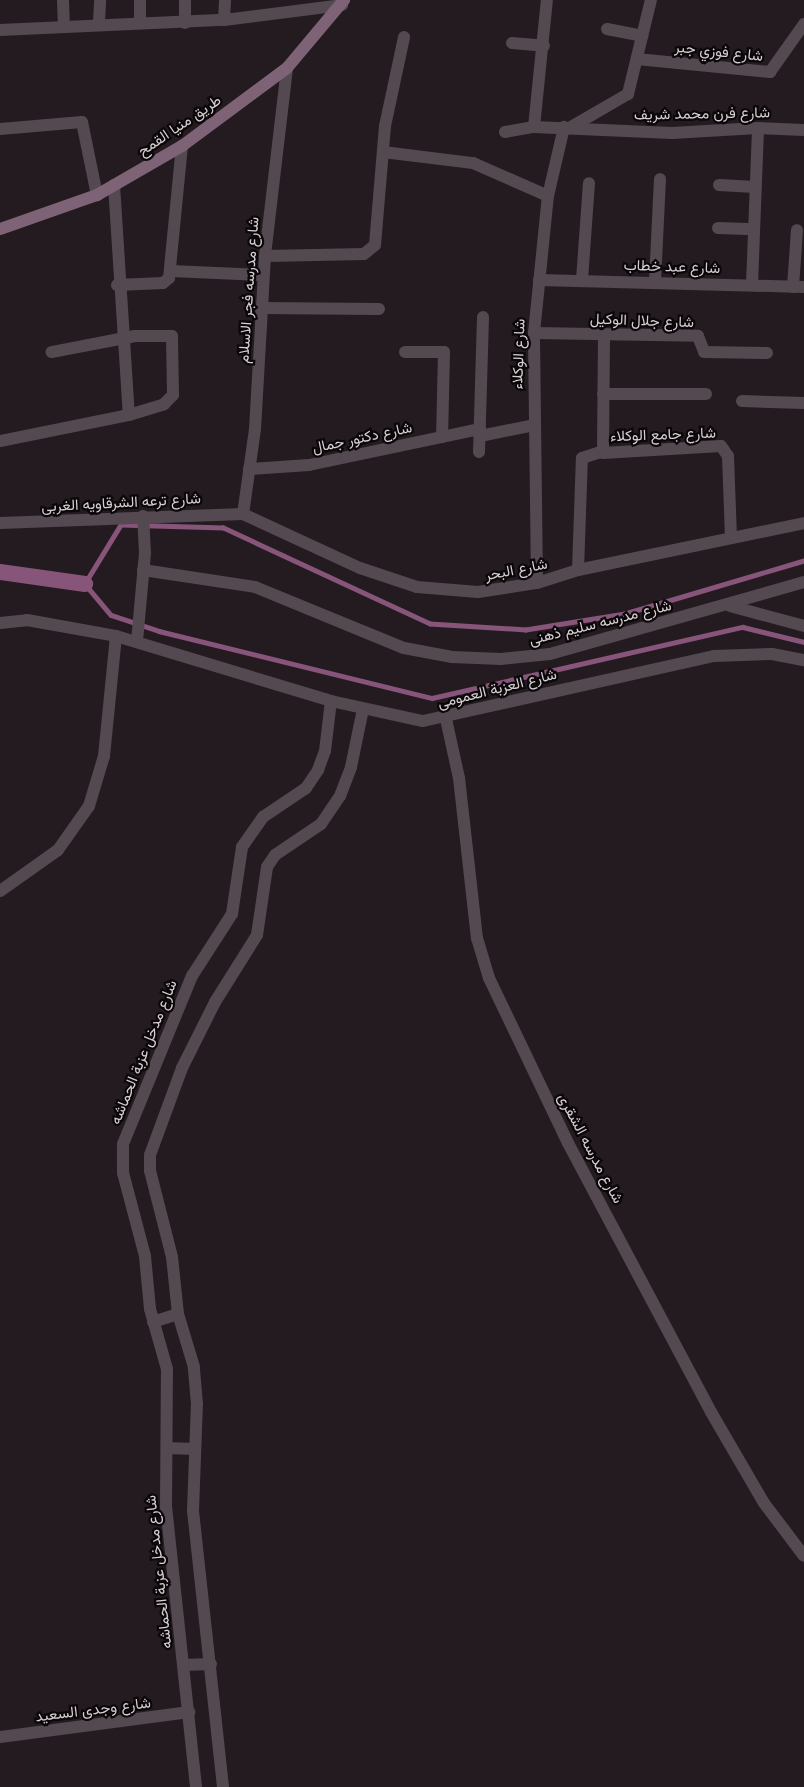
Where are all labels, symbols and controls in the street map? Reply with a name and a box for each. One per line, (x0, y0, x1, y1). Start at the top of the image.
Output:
street label: شارع فوزي جبر (674, 37, 764, 65)
street label: طريق منيا القمح (134, 90, 224, 160)
street label: شارع فرن محمد شريف (634, 103, 770, 123)
street label: شارع مدرسه فجر الاسلام (234, 216, 262, 364)
street label: شارع عبد خطاب (623, 255, 721, 277)
street label: شارع جلال الوكيل (590, 309, 694, 331)
street label: شارع الوكلاء (508, 318, 528, 390)
street label: شارع دكتور جمال (310, 418, 414, 456)
street label: شارع جامع الوكلاء (610, 423, 716, 445)
street label: شارع ترعه الشرقاويه الغربى (41, 489, 201, 515)
street label: شارع البحر (483, 554, 549, 584)
street label: شارع مدرسه سليم ذهنى (527, 596, 673, 648)
street label: شارع العزبة العمومى (436, 664, 558, 712)
street label: شارع مدخل عزبة الحماشه (106, 977, 180, 1127)
street label: شارع مدرسه الشقرى (554, 1090, 628, 1206)
street label: شارع مدخل عزبة الحماشه (141, 1494, 175, 1650)
street label: شارع وجدى السعيد (34, 1693, 152, 1725)

